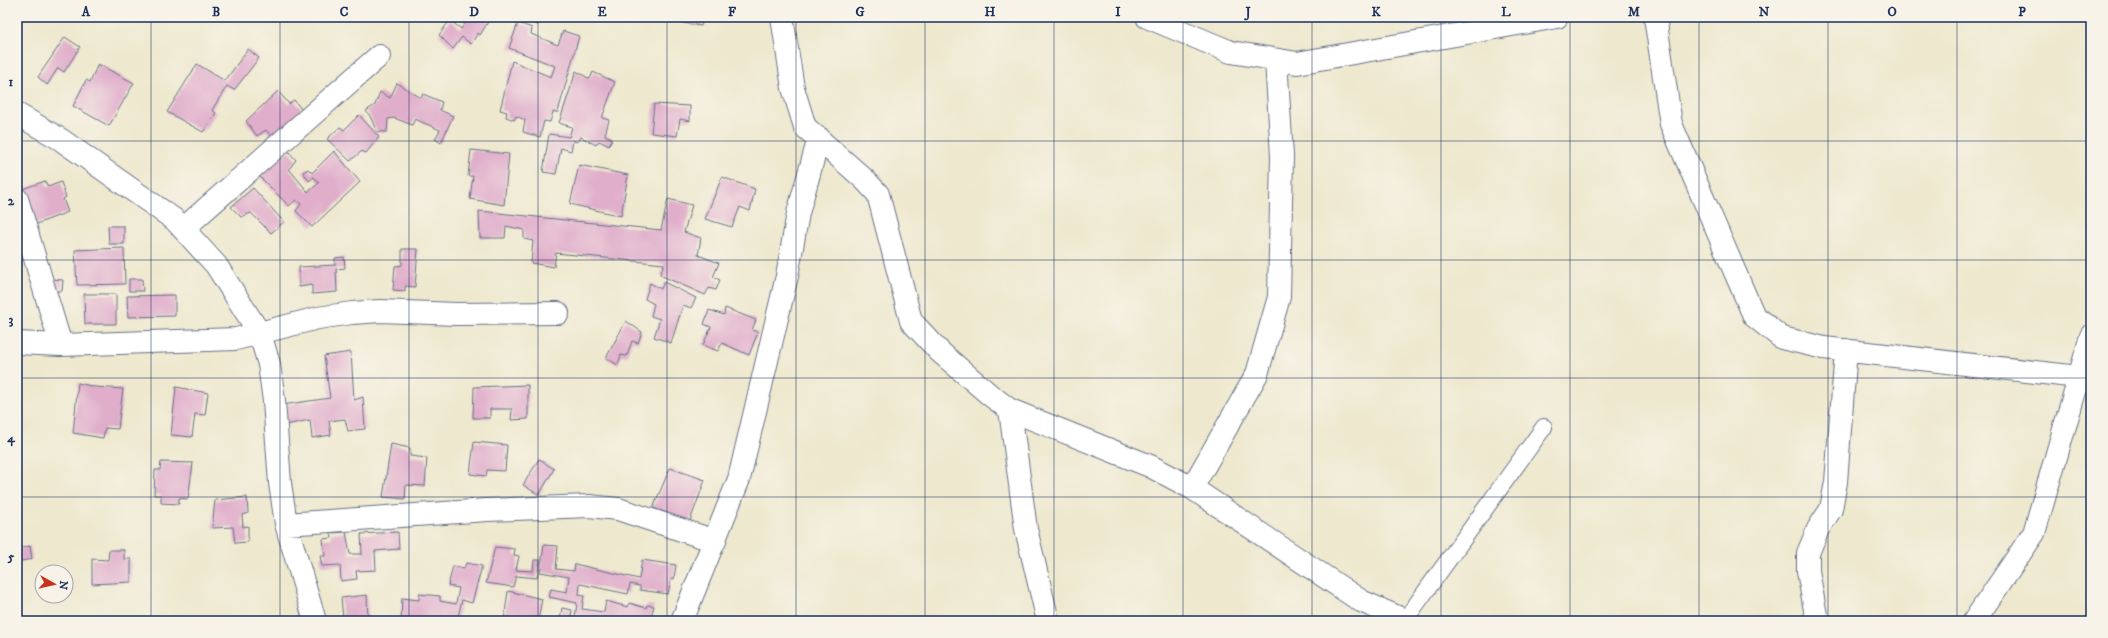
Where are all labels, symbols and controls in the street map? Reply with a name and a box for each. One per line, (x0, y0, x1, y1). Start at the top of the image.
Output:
text: A (81, 4, 91, 20)
text: B (212, 4, 220, 20)
text: C (340, 4, 349, 20)
text: D (469, 4, 479, 20)
text: E (597, 4, 607, 20)
text: F (728, 4, 737, 20)
text: G (855, 4, 865, 20)
text: H (985, 4, 996, 20)
text: I (1115, 4, 1121, 20)
text: J (1243, 4, 1251, 21)
text: K (1371, 4, 1381, 20)
text: L (1501, 4, 1511, 20)
text: M (1628, 4, 1640, 20)
text: N (1759, 4, 1770, 20)
text: O (1887, 4, 1897, 20)
text: P (2018, 4, 2026, 20)
text: 1 (9, 74, 14, 90)
text: 2 (8, 193, 15, 209)
text: 3 (9, 312, 14, 328)
text: 4 (6, 430, 15, 447)
text: 5 (7, 549, 15, 565)
north arrow (34, 564, 74, 604)
text: N (55, 580, 70, 591)

